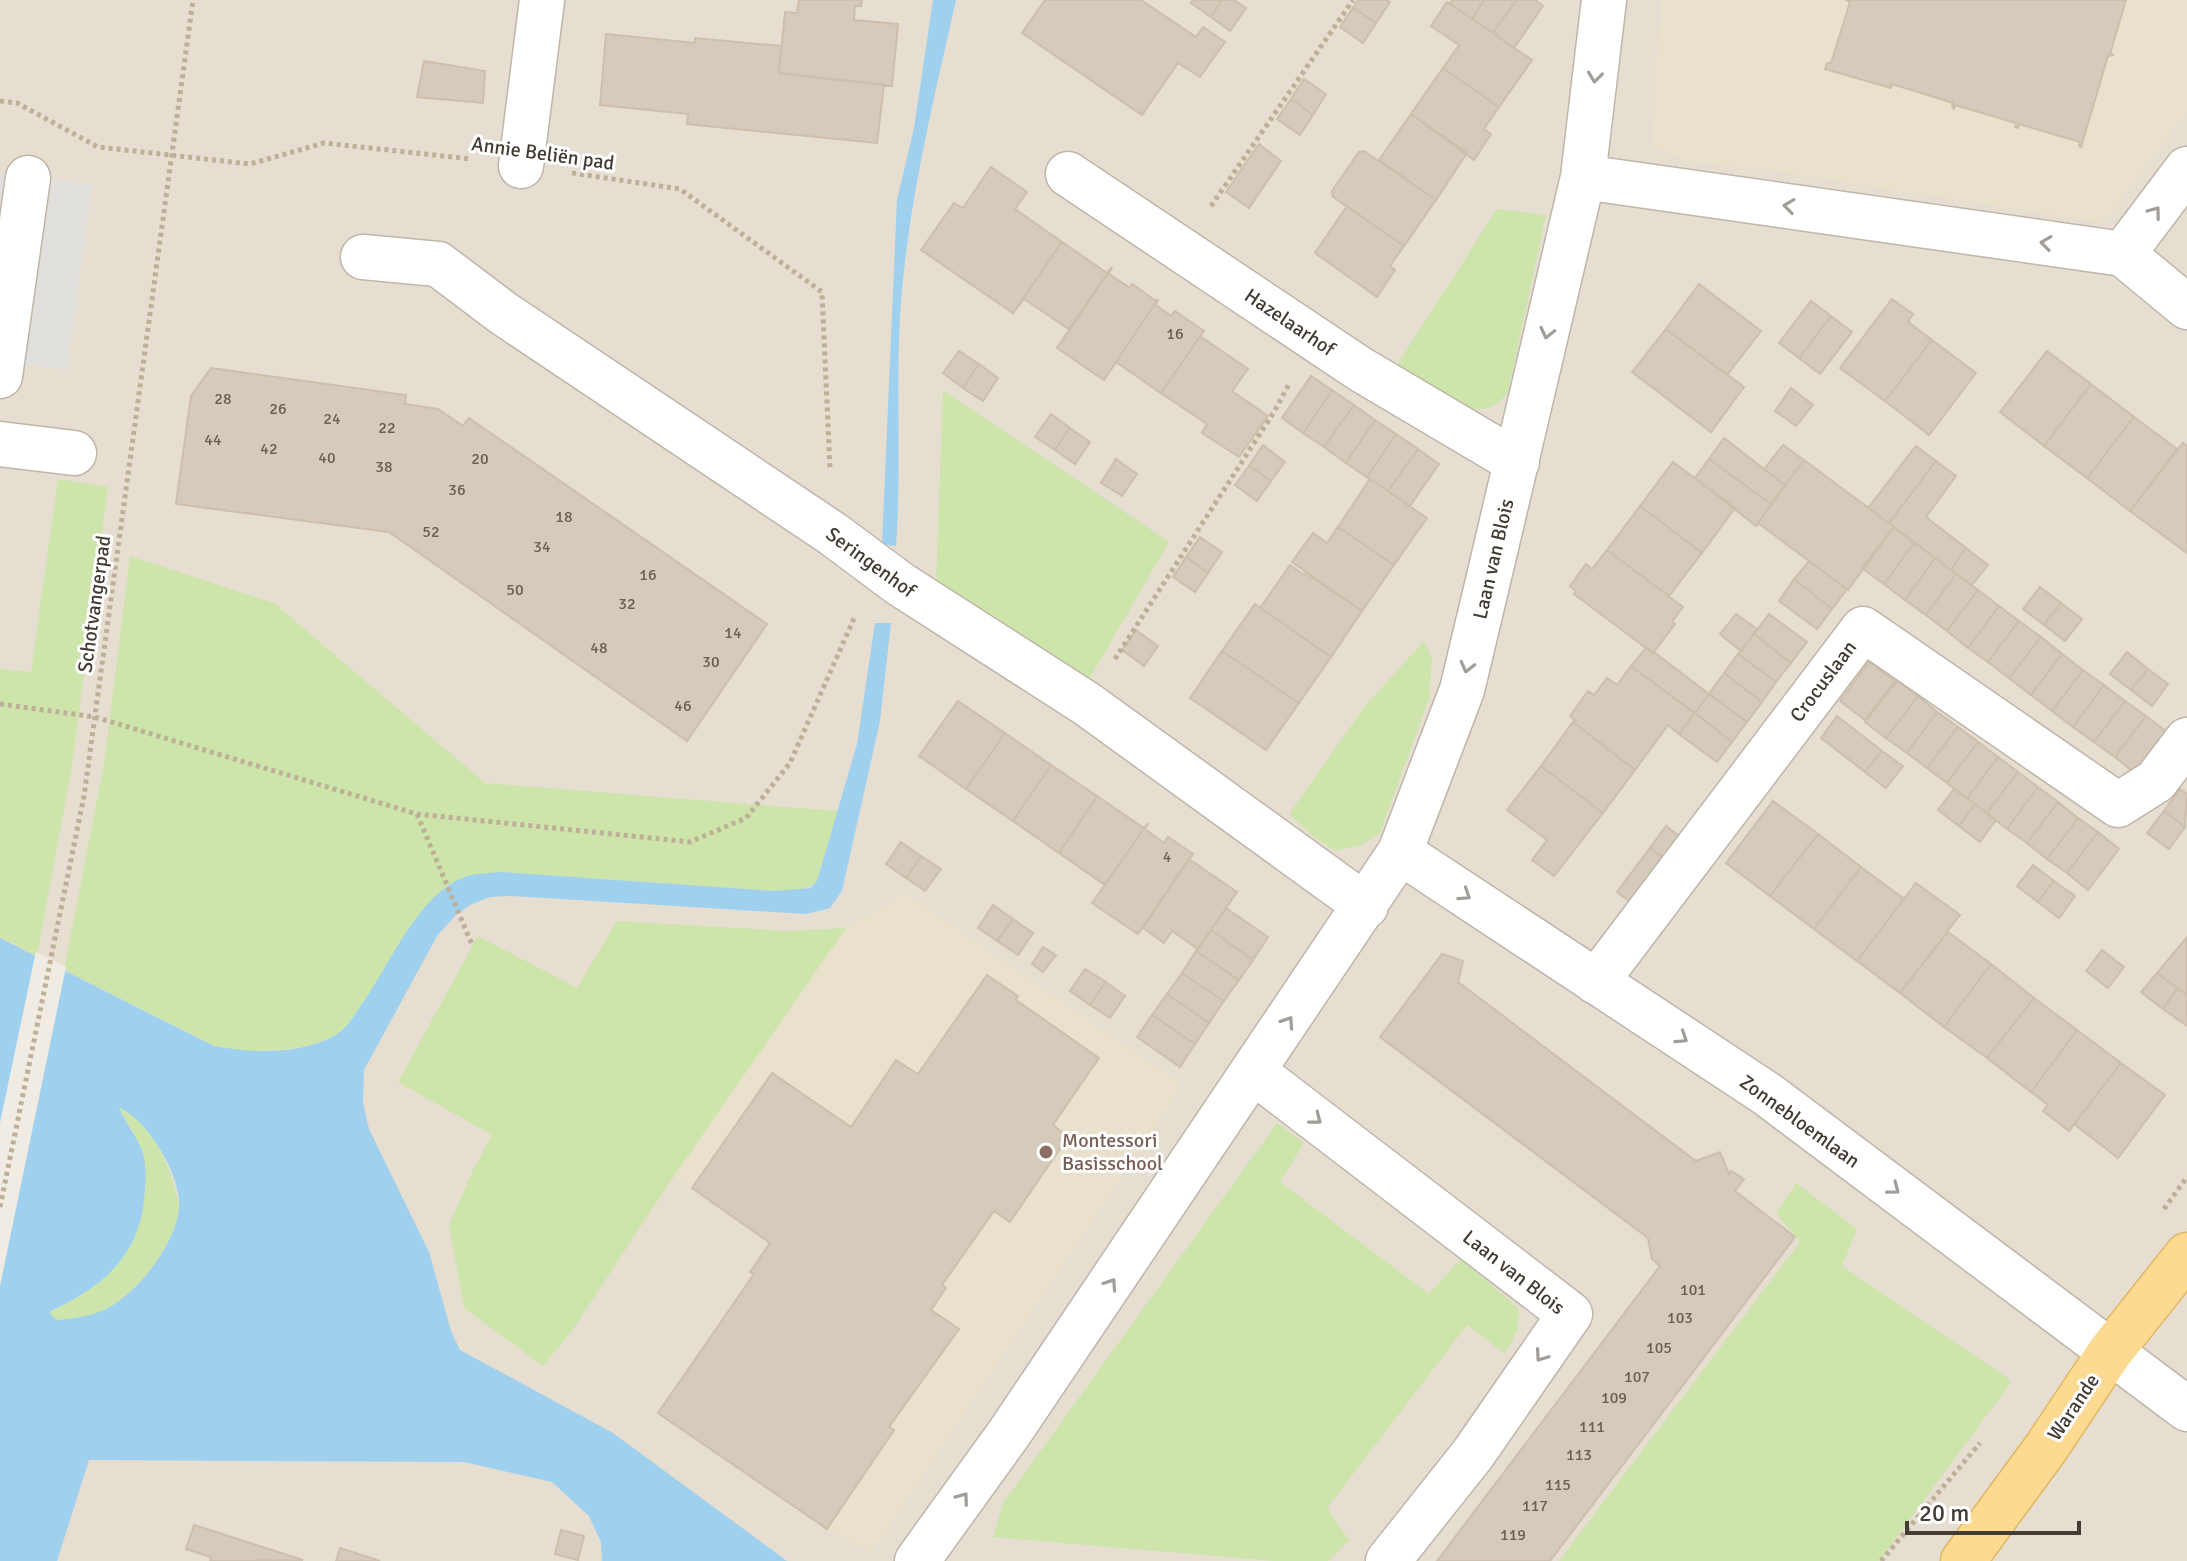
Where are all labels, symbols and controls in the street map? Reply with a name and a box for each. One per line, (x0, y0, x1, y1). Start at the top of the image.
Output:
one-way arrow (1587, 71, 1604, 84)
street label: Annie Beliën pad (470, 131, 616, 176)
one-way arrow (1782, 198, 1795, 215)
one-way arrow (2146, 206, 2160, 220)
one-way arrow (2039, 235, 2053, 252)
street label: Hazelaarhof (1240, 283, 1341, 362)
house number: 16 (1166, 324, 1184, 344)
one-way arrow (1539, 325, 1556, 339)
house number: 28 (214, 389, 232, 409)
house number: 26 (269, 399, 287, 419)
house number: 24 (323, 409, 341, 429)
house number: 22 (378, 418, 396, 438)
house number: 44 (204, 430, 222, 450)
house number: 42 (260, 439, 278, 459)
house number: 40 (318, 448, 336, 468)
house number: 20 (471, 449, 489, 469)
house number: 38 (375, 457, 393, 477)
house number: 36 (448, 480, 466, 500)
street label: Laan van Blois (1468, 496, 1520, 622)
house number: 18 (555, 507, 573, 527)
house number: 52 (422, 522, 440, 542)
street label: Seringenhof (821, 522, 921, 604)
street label: Schotvangerpad (73, 534, 116, 674)
house number: 34 (533, 537, 551, 557)
house number: 16 (639, 565, 657, 585)
house number: 50 (506, 580, 524, 600)
house number: 32 (618, 594, 636, 614)
house number: 14 (724, 623, 742, 643)
street label: Crocuslaan (1785, 636, 1862, 727)
house number: 48 (590, 638, 608, 658)
house number: 30 (702, 652, 720, 672)
one-way arrow (1460, 660, 1477, 674)
house number: 46 (674, 696, 692, 716)
house number: 4 (1163, 847, 1172, 867)
one-way arrow (1456, 885, 1471, 900)
one-way arrow (1278, 1017, 1293, 1031)
one-way arrow (1673, 1029, 1688, 1044)
street label: Zonnebloemlaan (1735, 1069, 1865, 1173)
one-way arrow (1307, 1110, 1322, 1124)
place label: Montessori Basisschool (1062, 1128, 1163, 1176)
marker: Montessori Basisschool (1037, 1143, 1055, 1161)
one-way arrow (1885, 1179, 1899, 1194)
street label: Laan van Blois (1458, 1225, 1570, 1320)
one-way arrow (1101, 1278, 1116, 1293)
house number: 101 (1680, 1280, 1706, 1300)
house number: 103 (1667, 1308, 1693, 1328)
house number: 105 (1646, 1338, 1672, 1358)
one-way arrow (1536, 1348, 1551, 1362)
house number: 107 (1624, 1367, 1650, 1387)
street label: Warande (2042, 1369, 2105, 1445)
house number: 109 (1601, 1388, 1627, 1408)
house number: 111 (1579, 1417, 1605, 1437)
house number: 113 (1566, 1445, 1592, 1465)
house number: 115 (1545, 1475, 1571, 1495)
scale bar (1907, 1485, 2079, 1535)
one-way arrow (953, 1492, 968, 1506)
house number: 117 (1522, 1496, 1548, 1516)
text: 20 m (1919, 1498, 1969, 1528)
house number: 119 (1500, 1525, 1526, 1545)

